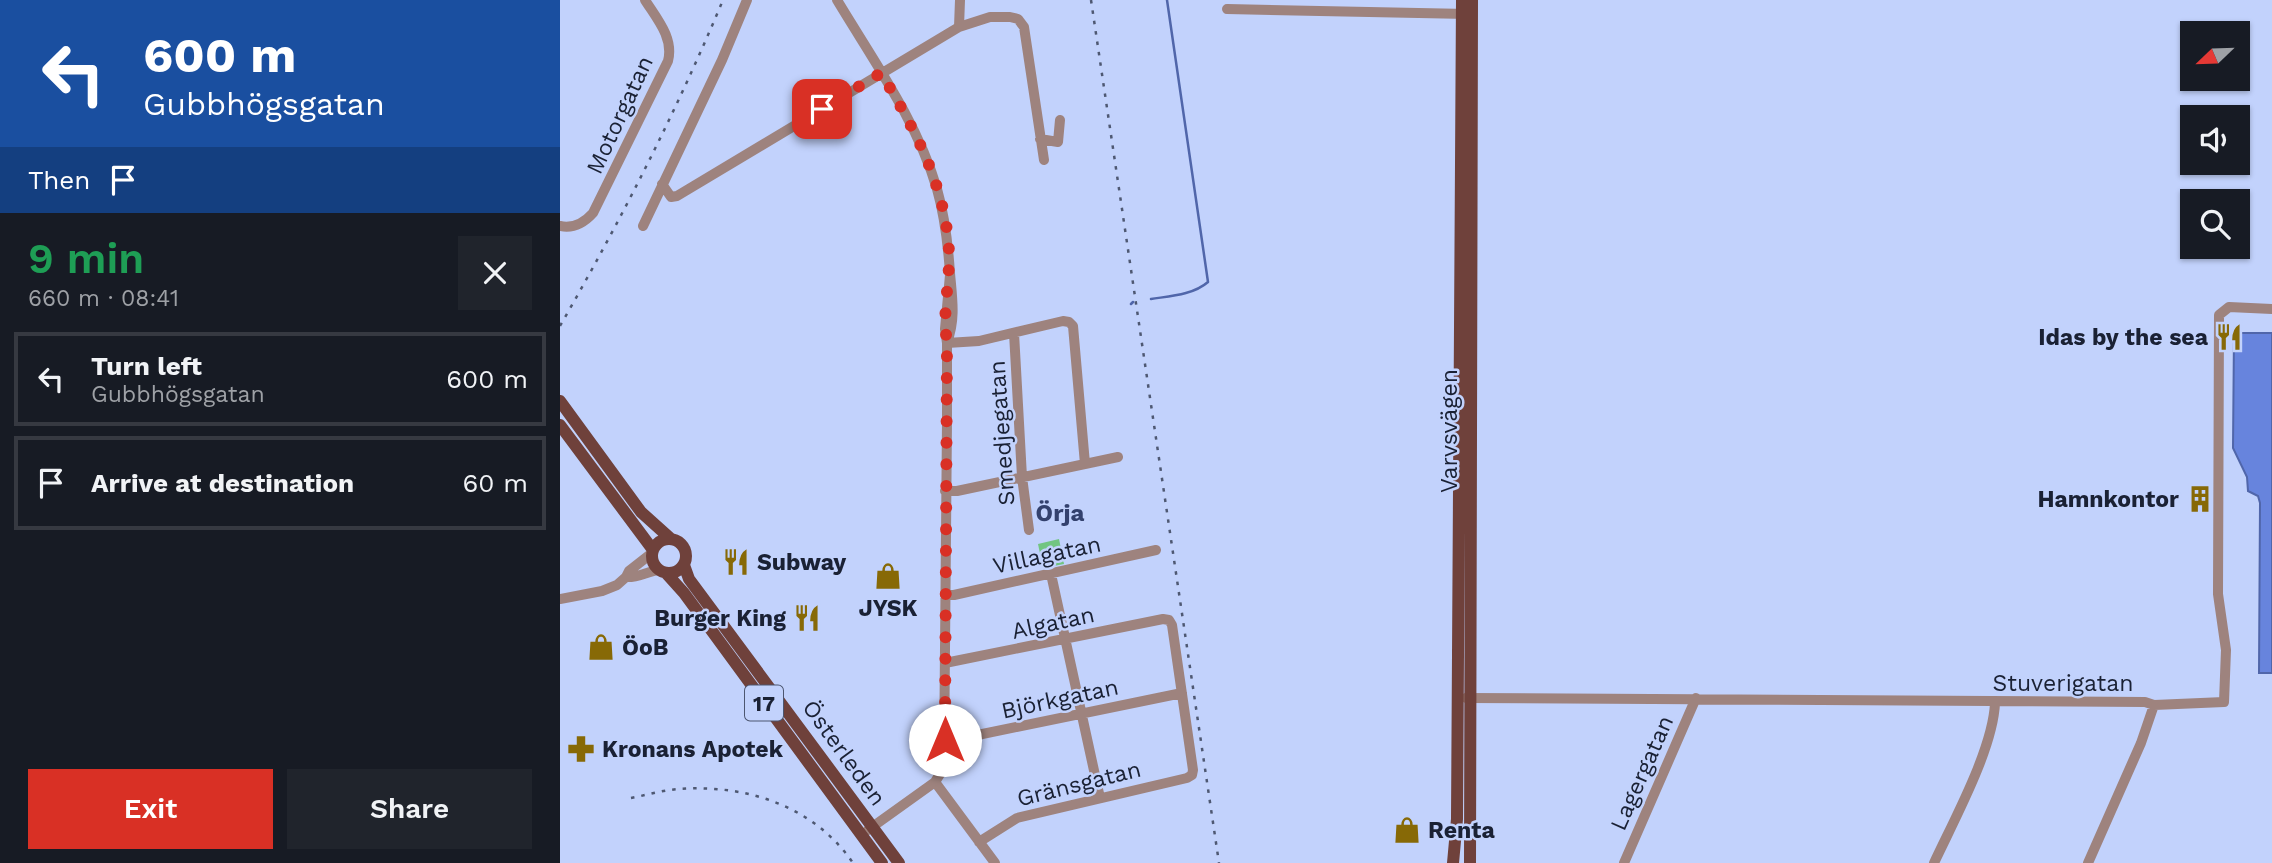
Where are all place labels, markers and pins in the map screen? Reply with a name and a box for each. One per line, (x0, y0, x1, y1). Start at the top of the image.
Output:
pin (792, 79, 852, 139)
restaurant icon: Idas by the sea (2214, 322, 2244, 352)
place label: Idas by the sea (2038, 324, 2209, 351)
building icon: Hamnkontor (2185, 484, 2215, 514)
place label: Hamnkontor (2037, 486, 2179, 513)
restaurant icon: Subway (721, 547, 751, 577)
place label: Subway (757, 549, 846, 576)
shop icon: JYSK (873, 561, 903, 591)
place label: JYSK (858, 595, 918, 622)
restaurant icon: Burger King (792, 603, 822, 633)
place label: Burger King (654, 605, 786, 632)
shop icon: ÖoB (586, 632, 616, 662)
place label: ÖoB (622, 634, 668, 661)
pharmacy icon: Kronans Apotek (566, 734, 596, 764)
place label: Kronans Apotek (602, 736, 784, 763)
shop icon: Renta (1392, 815, 1422, 845)
place label: Renta (1428, 817, 1495, 844)

